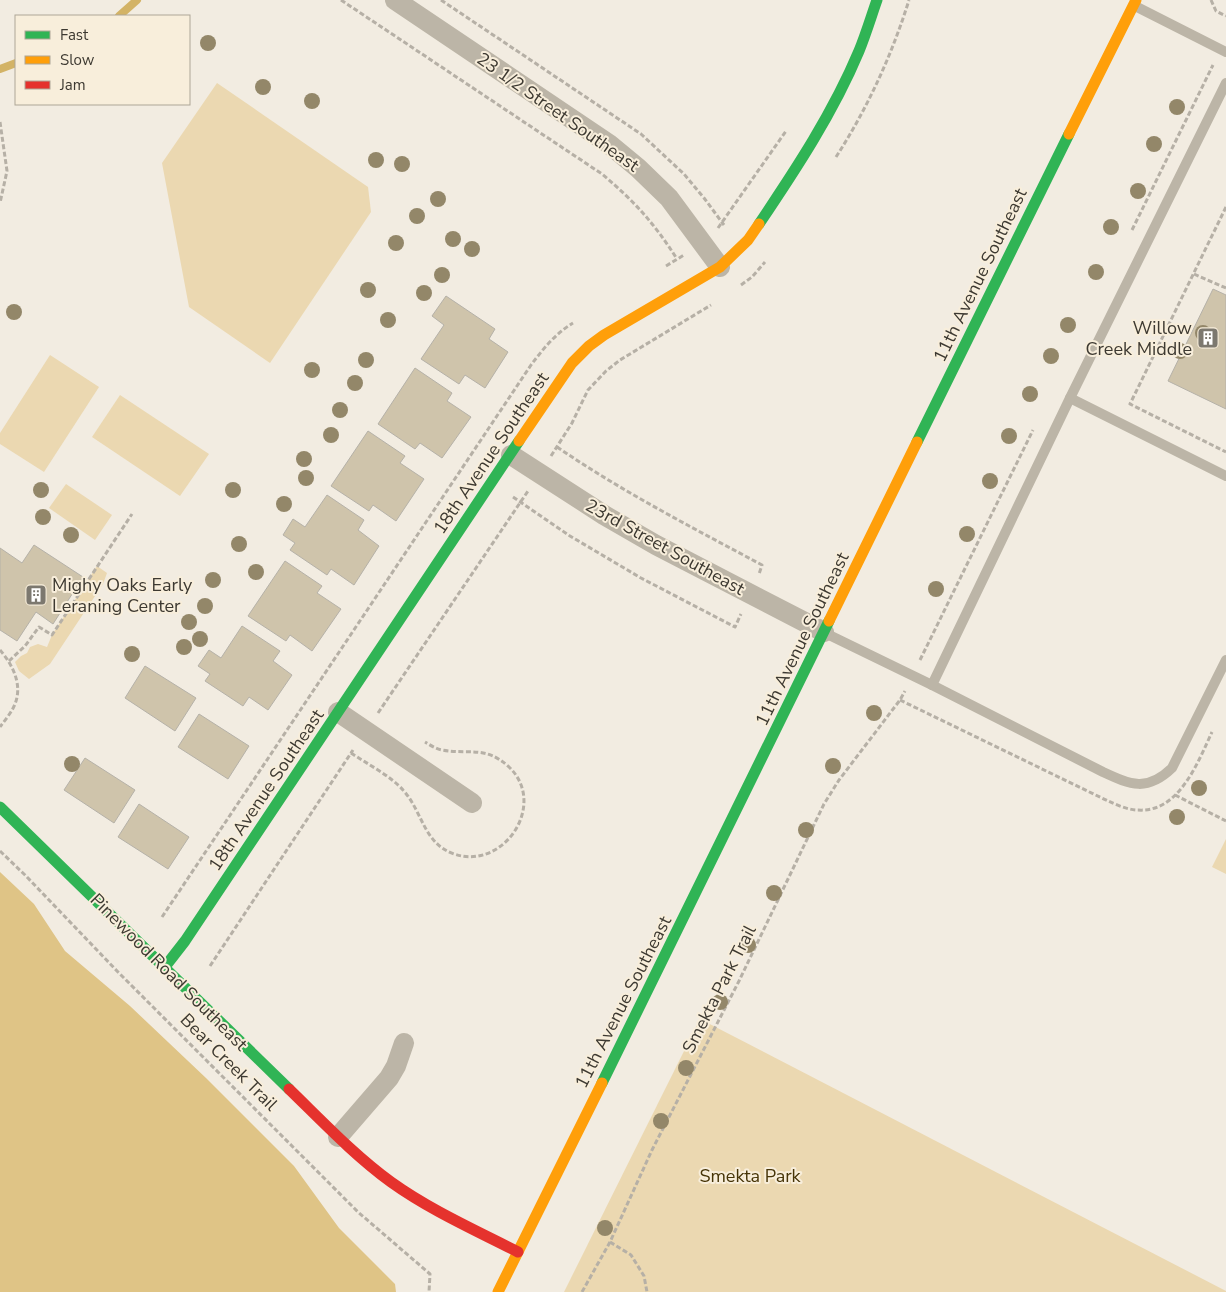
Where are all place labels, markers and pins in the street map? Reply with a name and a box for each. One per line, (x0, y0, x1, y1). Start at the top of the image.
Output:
place label: Willow Creek Middle (1085, 316, 1192, 361)
building icon: Willow Creek Middle (1196, 326, 1220, 350)
place label: Mighy Oaks Early Leraning Center (52, 573, 193, 618)
building icon: Mighy Oaks Early Leraning Center (24, 583, 48, 607)

